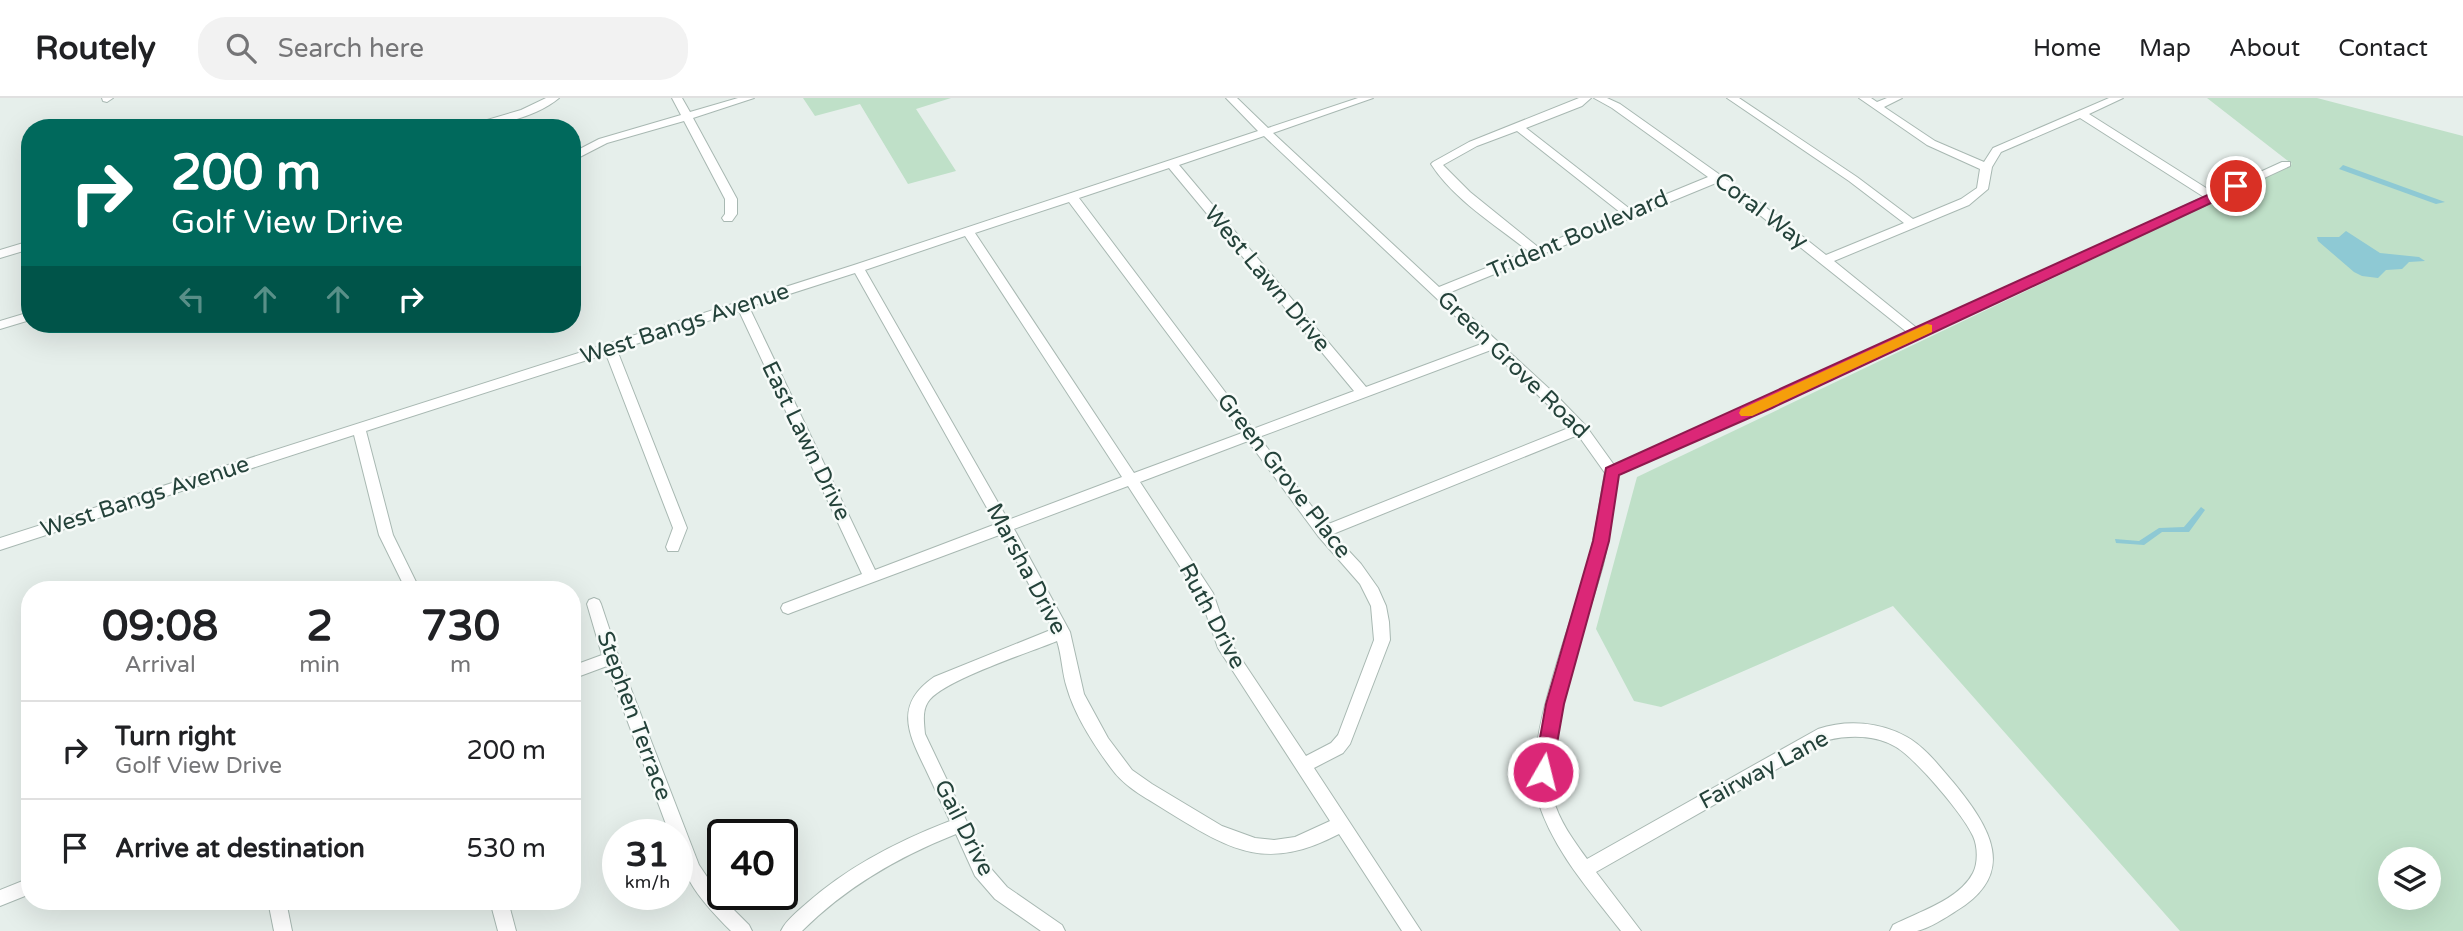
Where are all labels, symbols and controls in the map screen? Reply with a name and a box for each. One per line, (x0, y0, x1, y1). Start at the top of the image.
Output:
search box (198, 17, 688, 80)
text: Routely (35, 29, 156, 68)
icon: search (222, 29, 260, 67)
text: Search here (278, 33, 424, 64)
text: Home (2033, 34, 2101, 63)
text: Map (2139, 34, 2191, 63)
text: About (2229, 34, 2300, 63)
text: Contact (2338, 34, 2428, 63)
text: 200 m (171, 144, 321, 203)
icon: right (56, 147, 147, 238)
pin (2206, 156, 2266, 216)
street label: Coral Way (1708, 167, 1814, 255)
icon: arrive (2217, 167, 2255, 205)
street label: Trident Boulevard (1483, 184, 1673, 286)
street label: West Lawn Drive (1198, 200, 1336, 358)
text: Golf View Drive (171, 204, 403, 242)
street label: West Bangs Avenue (577, 277, 793, 371)
icon: left (173, 280, 211, 318)
icon: ahead (246, 280, 284, 318)
icon: ahead (319, 280, 357, 318)
icon: right (392, 280, 430, 318)
street label: Green Grove Road (1431, 285, 1595, 445)
street label: East Lawn Drive (755, 357, 857, 525)
street label: Green Grove Place (1211, 388, 1357, 564)
street label: West Bangs Avenue (37, 450, 253, 544)
street label: Marsha Drive (980, 499, 1072, 639)
street label: Ruth Drive (1172, 558, 1252, 674)
text: 09:08 (102, 601, 218, 652)
text: 2 (306, 601, 333, 652)
text: 730 (421, 601, 500, 652)
street label: Stephen Terrace (590, 628, 678, 804)
text: Arrival (125, 651, 196, 679)
text: min (299, 651, 340, 679)
text: m (450, 651, 471, 679)
text: Turn right (115, 721, 236, 752)
street label: Fairway Lane (1695, 724, 1833, 816)
icon: right (56, 731, 94, 769)
text: 200 m (466, 735, 546, 766)
position arrow (1506, 735, 1580, 809)
text: Golf View Drive (115, 752, 282, 780)
street label: Gail Drive (928, 775, 1000, 881)
speed limit sign: 40 (707, 819, 798, 910)
icon: arrive (56, 829, 94, 867)
text: Arrive at destination (115, 833, 365, 864)
text: 530 m (466, 833, 546, 864)
text: 31 (626, 834, 669, 876)
map controls (2378, 847, 2441, 910)
button: layers (2378, 847, 2441, 910)
text: km/h (625, 871, 670, 893)

